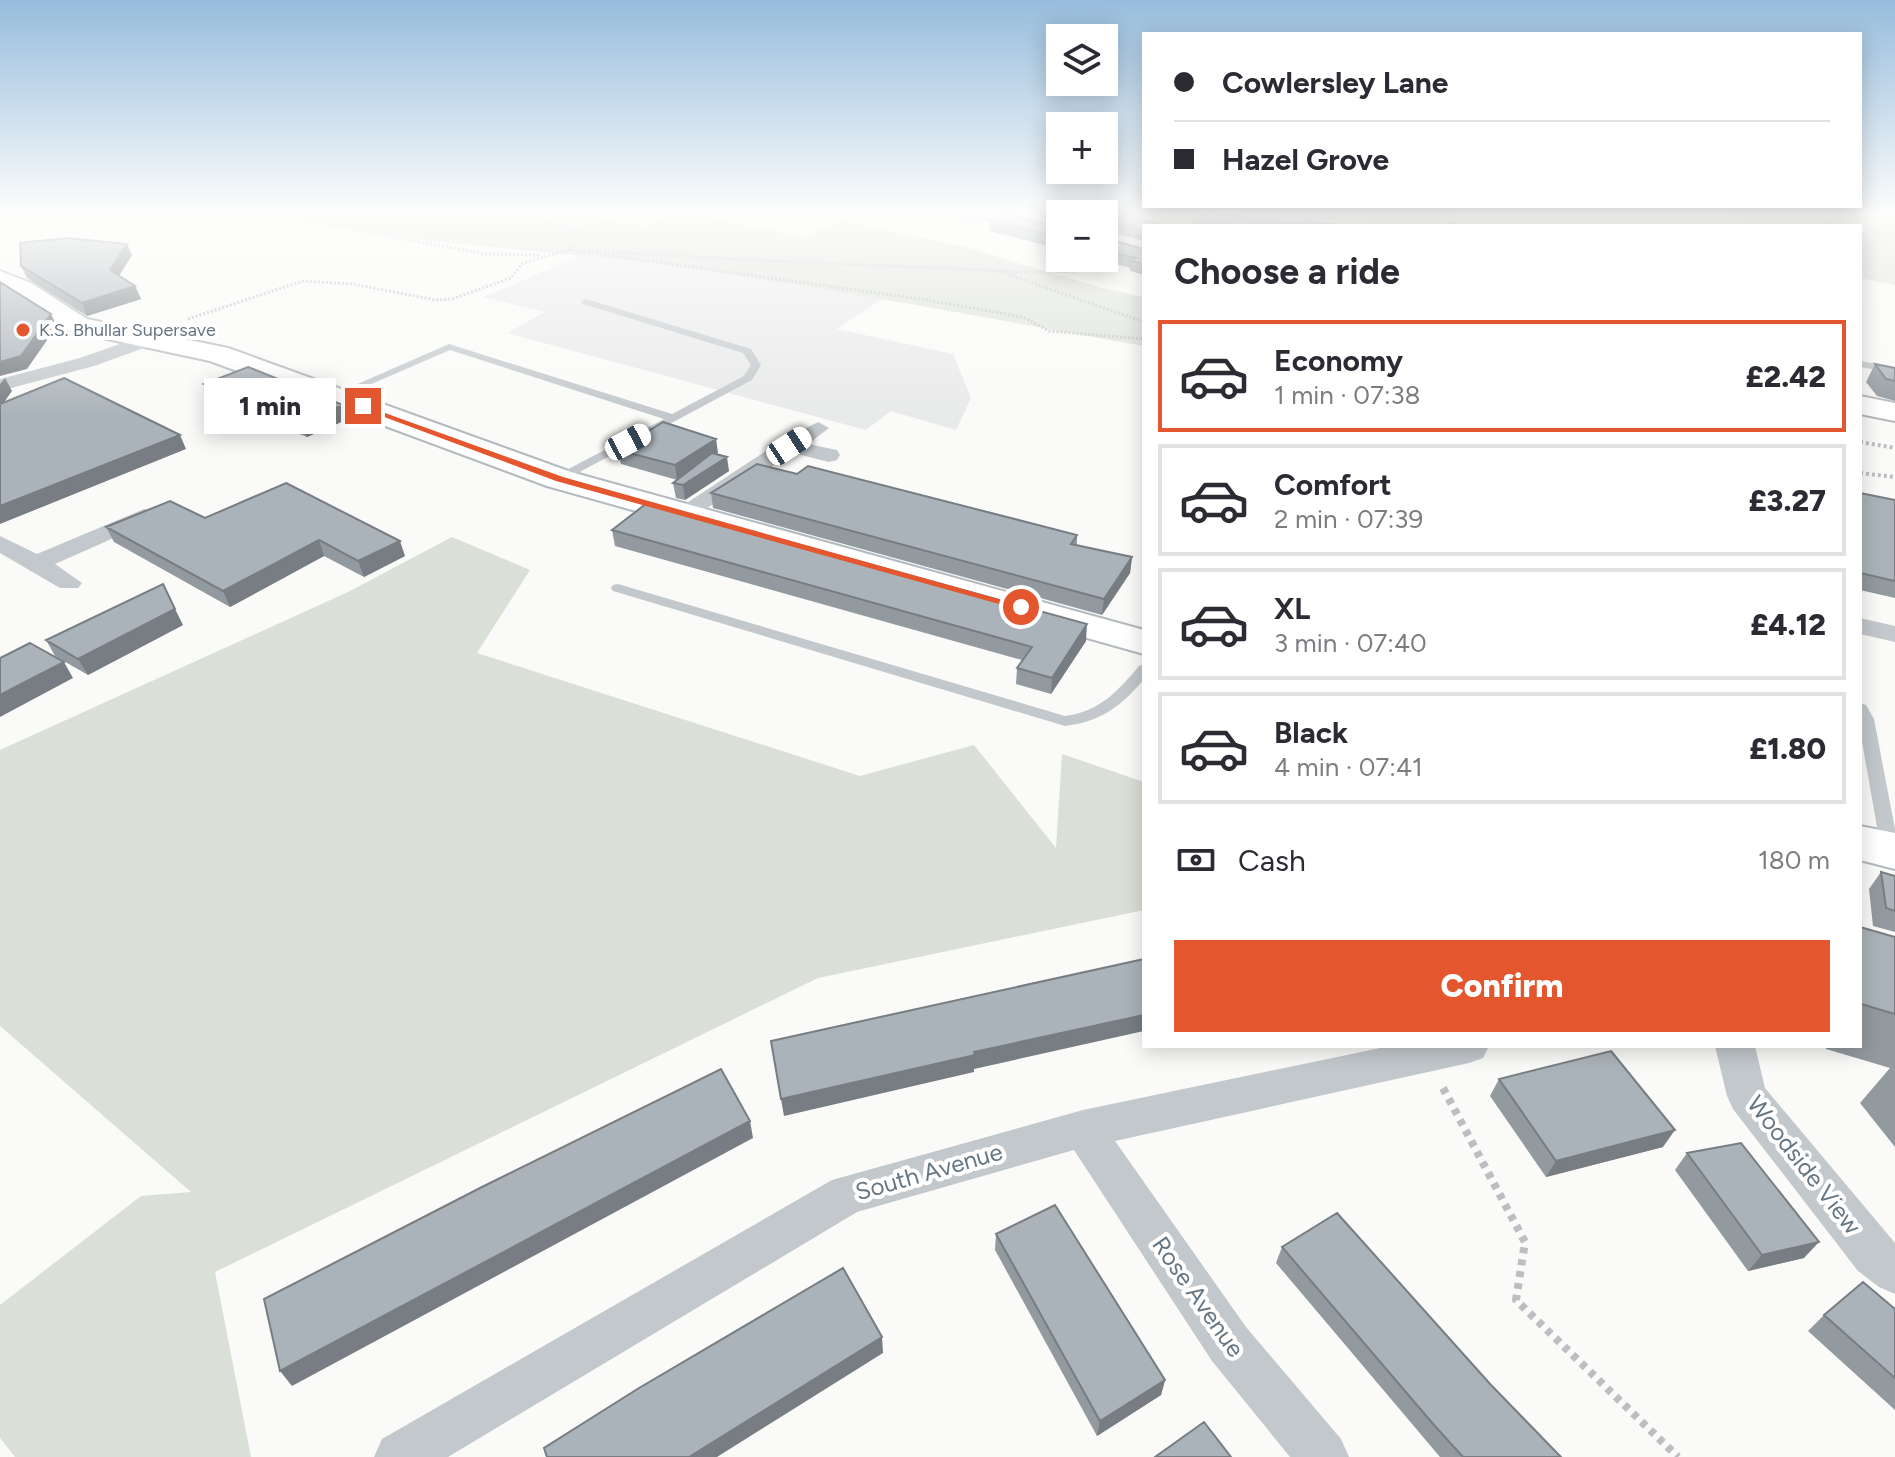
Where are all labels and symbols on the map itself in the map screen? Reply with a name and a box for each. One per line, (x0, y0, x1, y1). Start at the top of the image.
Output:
place label: K.S. Bhullar Supersave (39, 319, 216, 341)
marker: K.S. Bhullar Supersave (14, 321, 32, 339)
callout: 1 min (203, 378, 335, 434)
route end (345, 388, 381, 424)
car (601, 420, 655, 464)
car (762, 423, 816, 469)
route start (1003, 589, 1039, 625)
street label: Woodside View (1741, 1090, 1868, 1240)
street label: South Avenue (852, 1137, 1006, 1206)
street label: Rose Avenue (1146, 1231, 1251, 1363)

